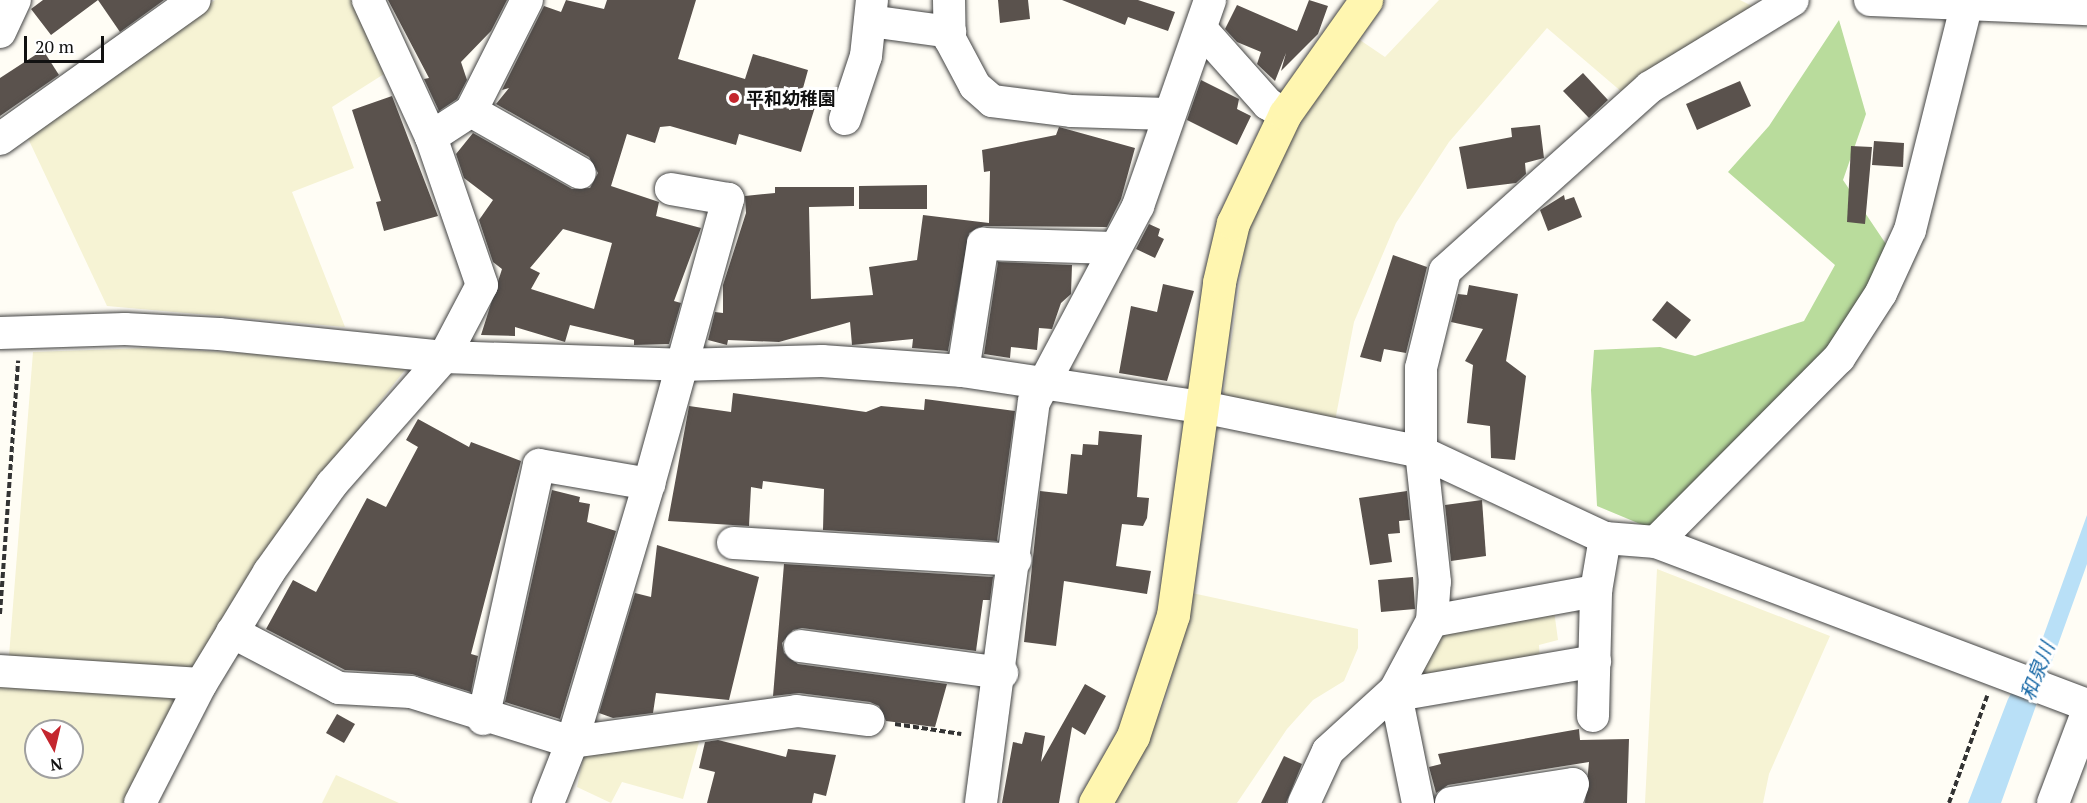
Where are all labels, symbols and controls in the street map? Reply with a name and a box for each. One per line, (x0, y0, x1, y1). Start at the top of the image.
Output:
scale bar (27, 24, 106, 62)
text: 20 m (35, 34, 74, 58)
place label: 平和幼稚園 (746, 87, 836, 109)
marker: 平和幼稚園 (727, 91, 741, 105)
water label: 和泉川 (2015, 639, 2059, 703)
north arrow (24, 719, 84, 779)
text: N (49, 753, 64, 777)

